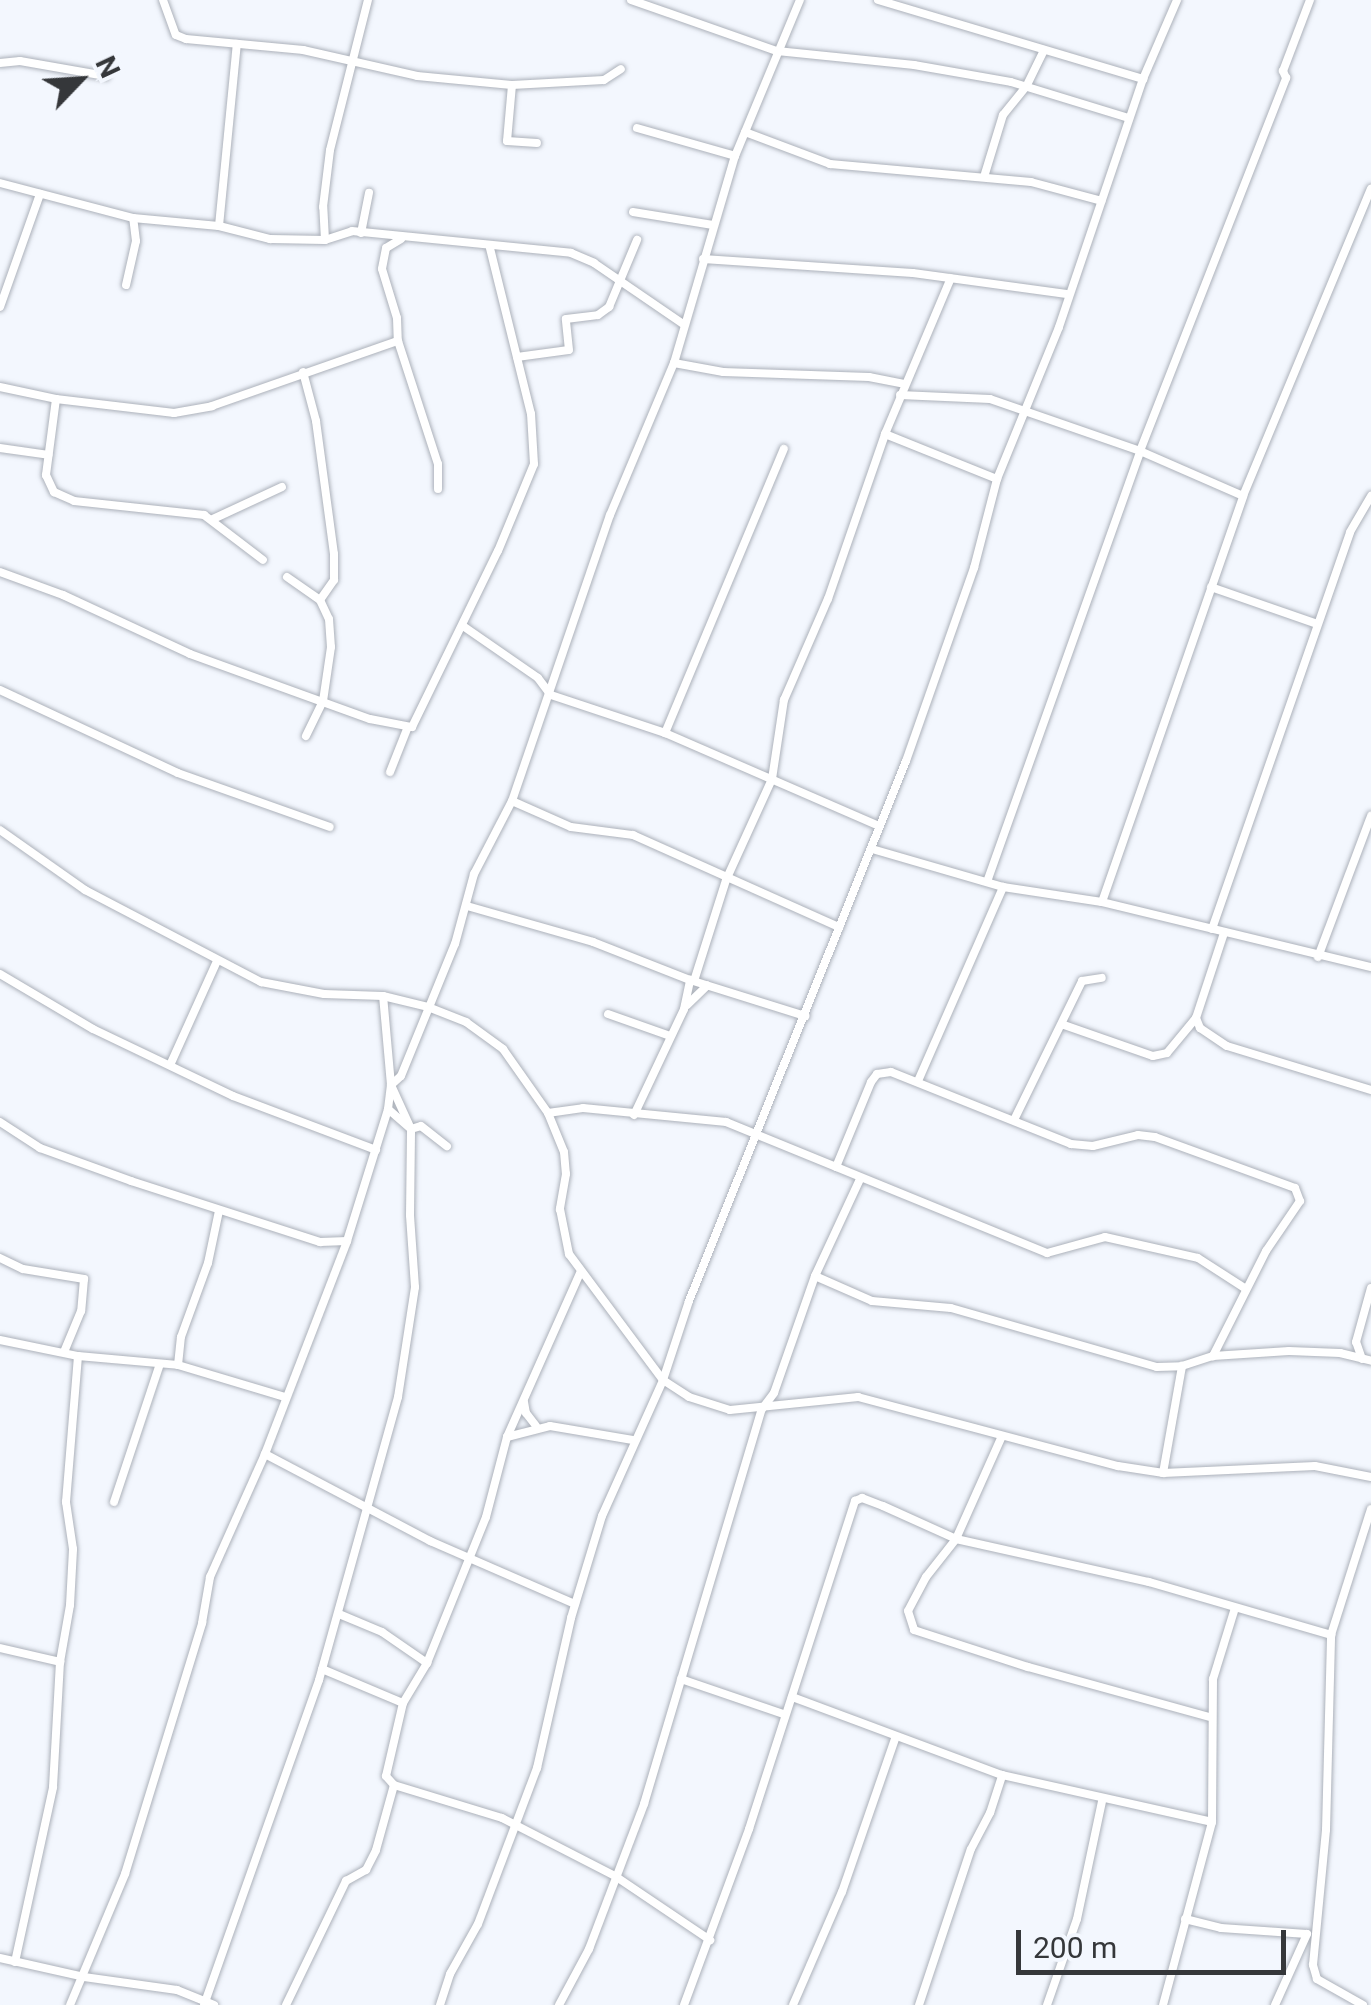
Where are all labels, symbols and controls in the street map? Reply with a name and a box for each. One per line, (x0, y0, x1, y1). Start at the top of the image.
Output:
north arrow (30, 30, 130, 130)
text: N (89, 51, 127, 83)
scale bar (1021, 1910, 1291, 1972)
text: 200 m (1033, 1930, 1117, 1965)

